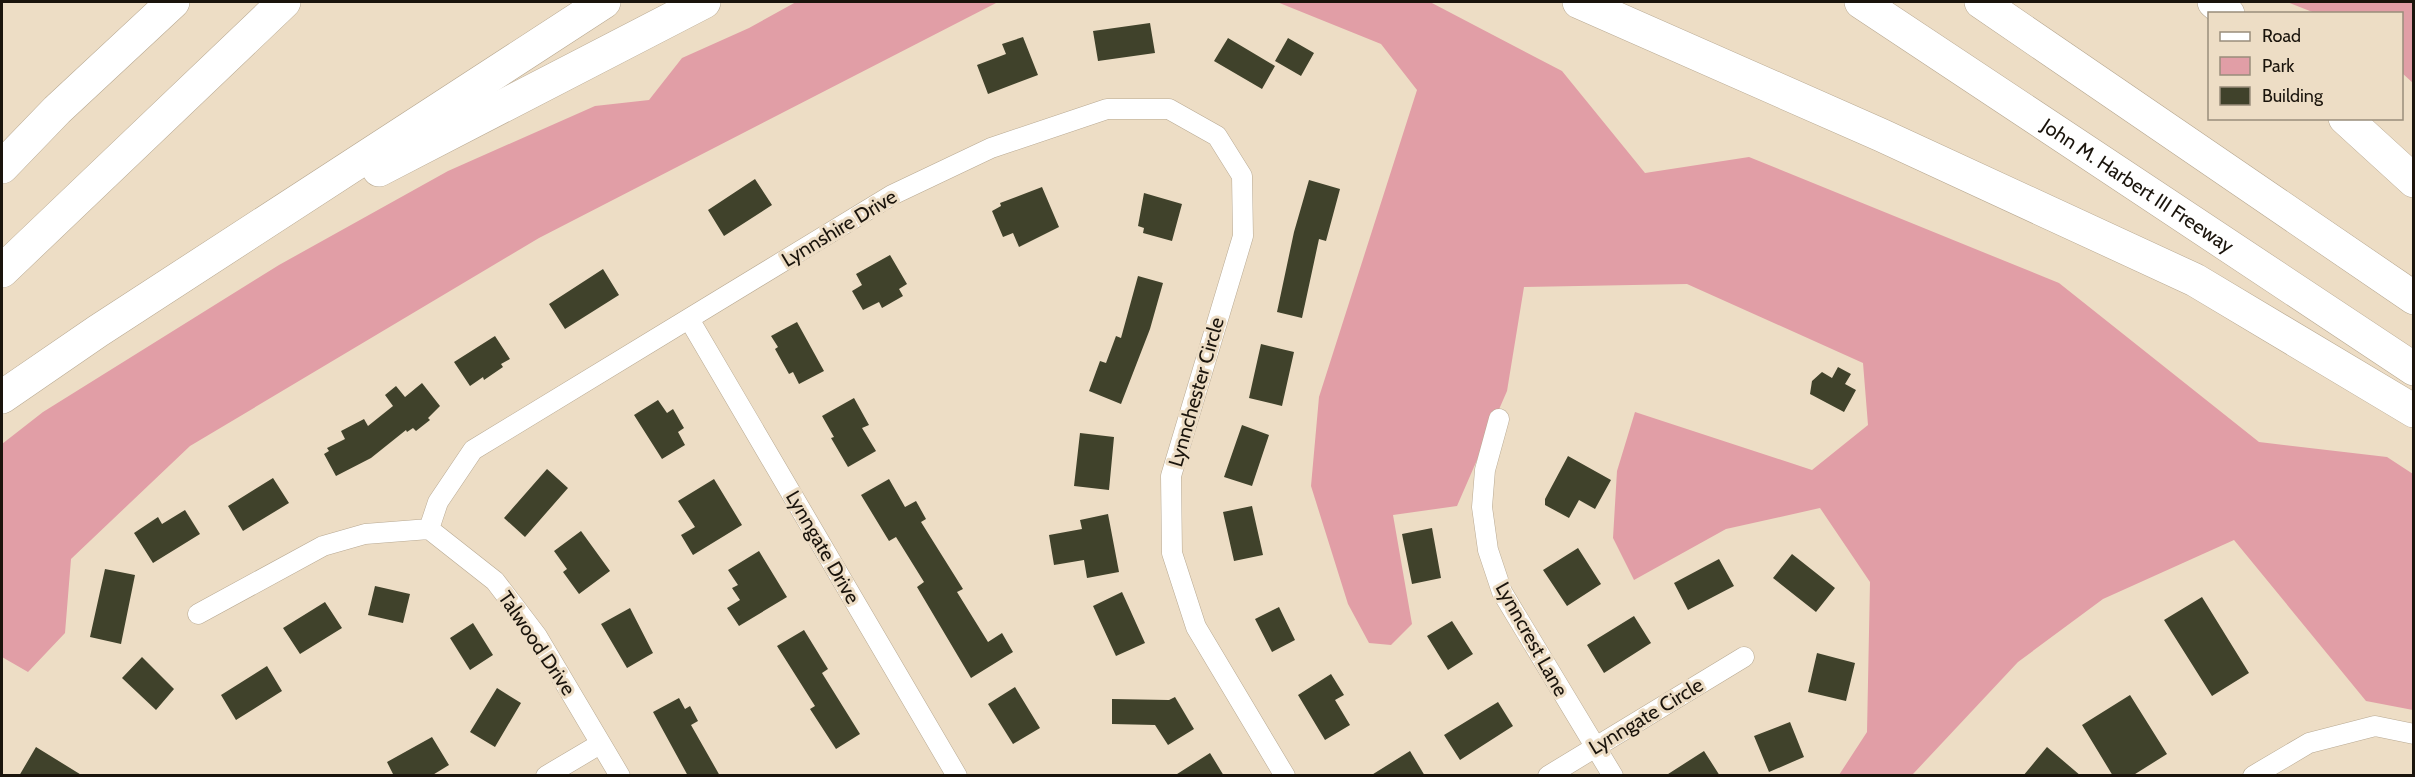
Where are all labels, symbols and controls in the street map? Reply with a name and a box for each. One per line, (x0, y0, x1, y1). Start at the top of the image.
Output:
legend (2208, 12, 2403, 120)
text: Road (2262, 25, 2301, 47)
text: Park (2262, 55, 2295, 77)
text: Building (2262, 85, 2324, 107)
street label: John M. Harbert III Freeway (2036, 113, 2238, 258)
street label: Lynnshire Drive (777, 184, 901, 272)
street label: Lynnchester Circle (1163, 315, 1229, 469)
street label: Lynngate Drive (781, 486, 865, 608)
street label: Lynncrest Lane (1491, 578, 1573, 700)
street label: Talwood Drive (493, 586, 581, 700)
street label: Lynngate Circle (1585, 673, 1707, 759)

